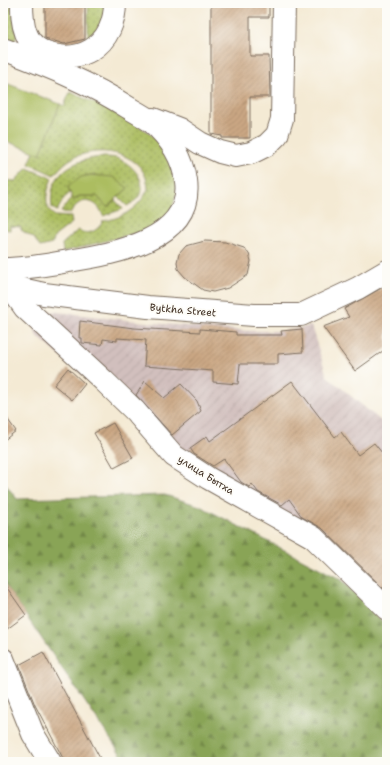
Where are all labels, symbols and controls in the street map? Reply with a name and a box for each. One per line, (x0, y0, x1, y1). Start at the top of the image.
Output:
street label: Bytkha Street (149, 301, 217, 319)
street label: улица Бытха (176, 453, 237, 498)

